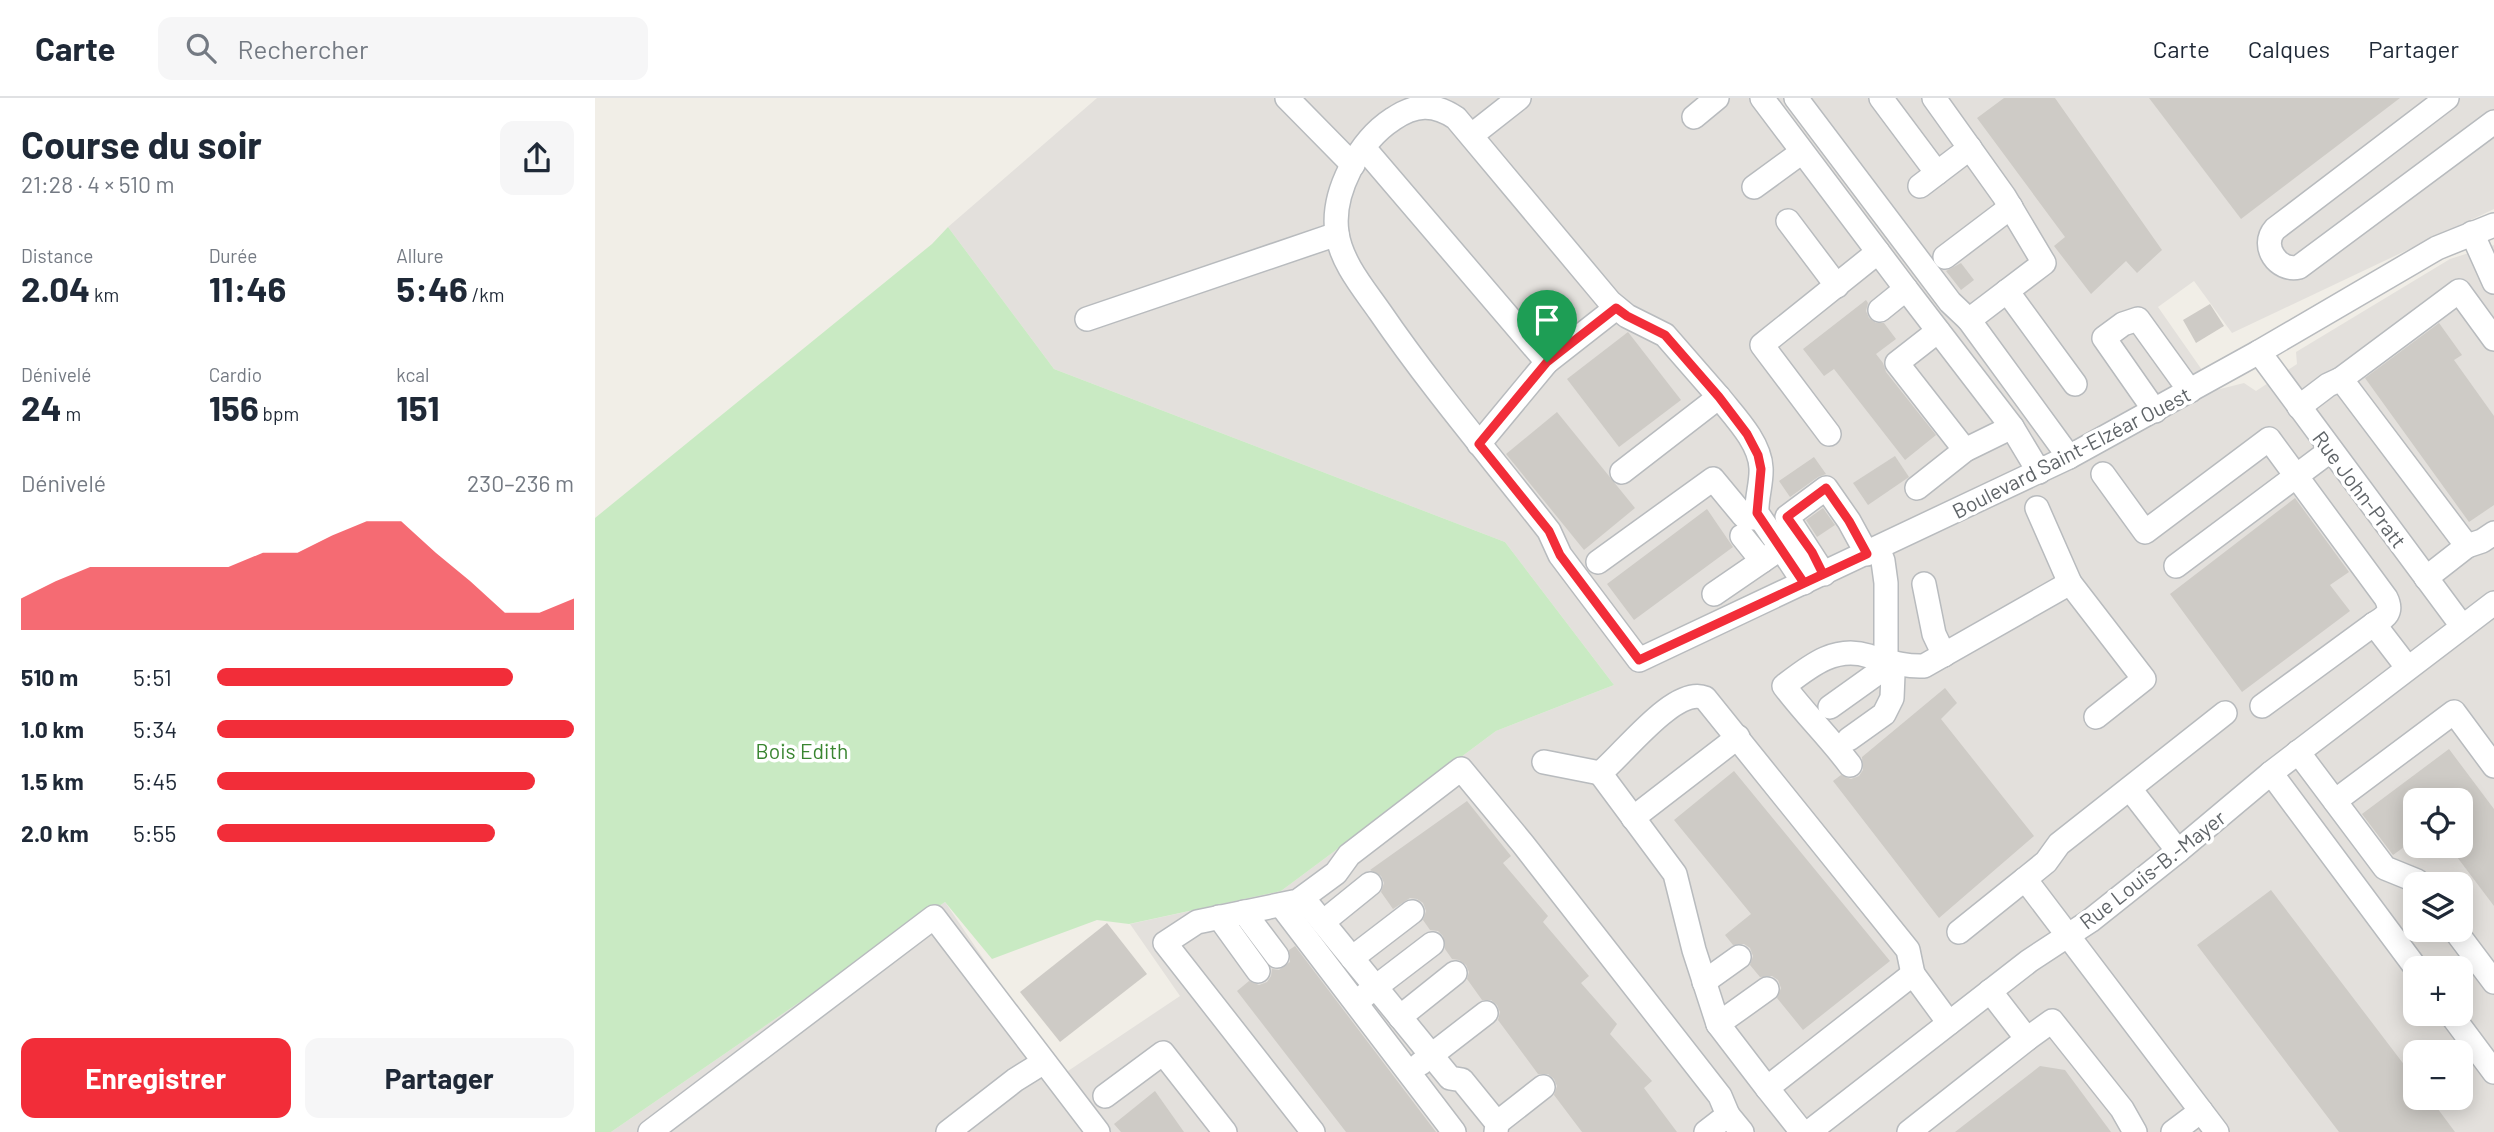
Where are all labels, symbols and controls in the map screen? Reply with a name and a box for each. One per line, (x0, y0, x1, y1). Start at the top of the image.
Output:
search box (158, 17, 648, 80)
text: Carte (35, 28, 116, 68)
icon: search (182, 29, 220, 67)
text: Rechercher (238, 33, 368, 64)
text: Carte (2153, 34, 2210, 63)
text: Calques (2248, 34, 2330, 63)
text: Partager (2368, 34, 2459, 63)
text: Course du soir (21, 121, 262, 167)
button: share (500, 121, 574, 195)
text: 21:28 · 4 × 510 m (21, 170, 175, 198)
text: Distance (21, 244, 93, 267)
text: Durée (209, 244, 257, 267)
text: Allure (396, 244, 444, 267)
text: 2.04 (21, 267, 90, 309)
text: 11:46 (209, 267, 286, 309)
text: 5:46 (396, 267, 468, 309)
text: km (90, 283, 119, 306)
text: /km (468, 283, 505, 306)
pin (1517, 290, 1577, 362)
icon: arrive (1528, 301, 1566, 339)
text: Dénivelé (21, 363, 91, 386)
text: Cardio (209, 363, 262, 386)
text: kcal (396, 363, 429, 386)
street label: Boulevard Saint-Elzéar Ouest (1948, 381, 2194, 523)
text: 24 (21, 386, 62, 428)
text: 156 (209, 386, 259, 428)
text: 151 (396, 386, 440, 428)
text: m (62, 402, 81, 425)
text: bpm (259, 402, 299, 425)
street label: Rue John-Pratt (2308, 426, 2412, 552)
text: Dénivelé (21, 469, 106, 497)
text: 230–236 m (467, 469, 574, 497)
text: 510 m (21, 663, 78, 691)
text: 5:51 (133, 663, 172, 691)
text: 1.0 km (21, 715, 84, 743)
text: 5:34 (133, 715, 177, 743)
park label: Bois Edith (756, 738, 848, 763)
text: 1.5 km (21, 767, 84, 795)
text: 5:45 (133, 767, 177, 795)
map controls (2403, 788, 2473, 1110)
button: locate (2403, 788, 2473, 858)
street label: Rue Louis-B.-Mayer (2074, 804, 2230, 934)
text: 2.0 km (21, 819, 89, 847)
text: 5:55 (133, 819, 176, 847)
button: layers (2403, 872, 2473, 942)
button: + (2403, 956, 2473, 1026)
button: Enregistrer (21, 1038, 291, 1118)
button: Partager (305, 1038, 574, 1118)
button: − (2403, 1040, 2473, 1110)

